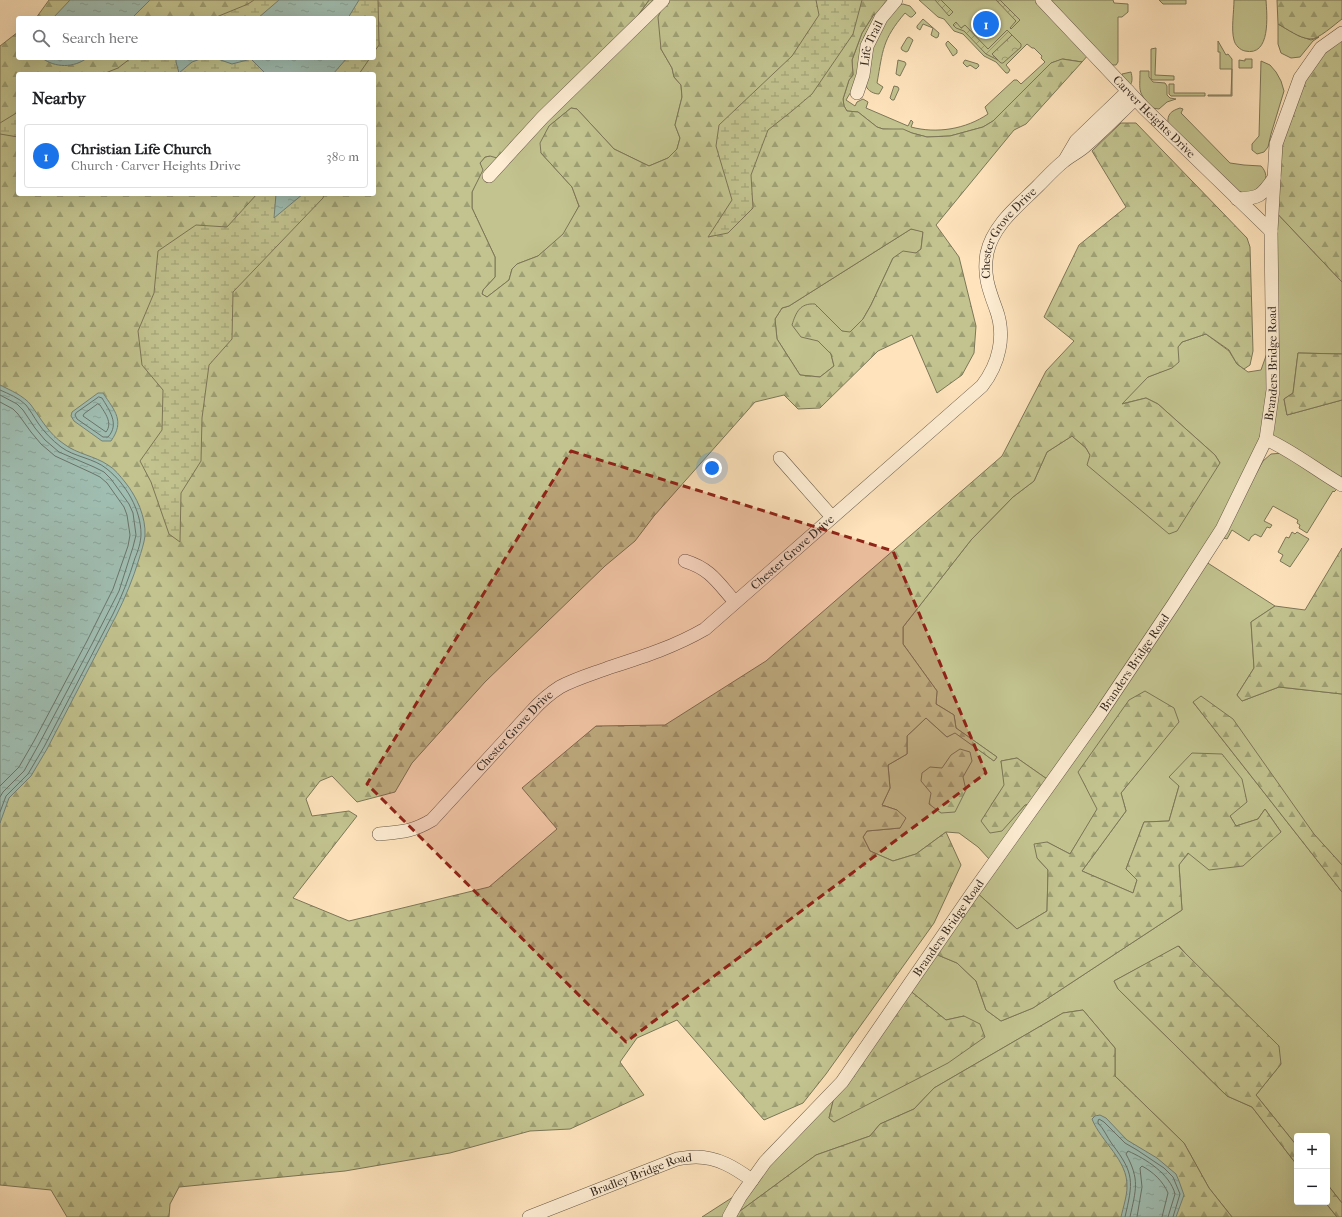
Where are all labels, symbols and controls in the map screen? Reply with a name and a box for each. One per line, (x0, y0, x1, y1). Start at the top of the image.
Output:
pin: 1 (973, 9, 999, 39)
search box (16, 16, 376, 60)
street label: Life Trail (857, 17, 886, 67)
icon: search (30, 27, 52, 49)
text: Search here (62, 29, 138, 47)
street label: Carver Heights Drive (1110, 73, 1198, 161)
text: Nearby (32, 88, 86, 108)
text: Christian Life Church (71, 140, 211, 158)
text: 1 (44, 149, 48, 164)
text: 380 m (326, 149, 359, 164)
text: Church · Carver Heights Drive (71, 158, 241, 173)
street label: Chester Grove Drive (979, 184, 1039, 279)
street label: Branders Bridge Road (1262, 306, 1280, 422)
your location (702, 458, 722, 478)
street label: Chester Grove Drive (748, 512, 837, 593)
street label: Branders Bridge Road (1097, 611, 1172, 714)
street label: Chester Grove Drive (473, 687, 556, 774)
street label: Branders Bridge Road (910, 876, 987, 979)
map controls (1294, 1133, 1330, 1205)
button: + (1294, 1133, 1330, 1169)
street label: Bradley Bridge Road (588, 1150, 693, 1199)
button: − (1294, 1169, 1330, 1205)

